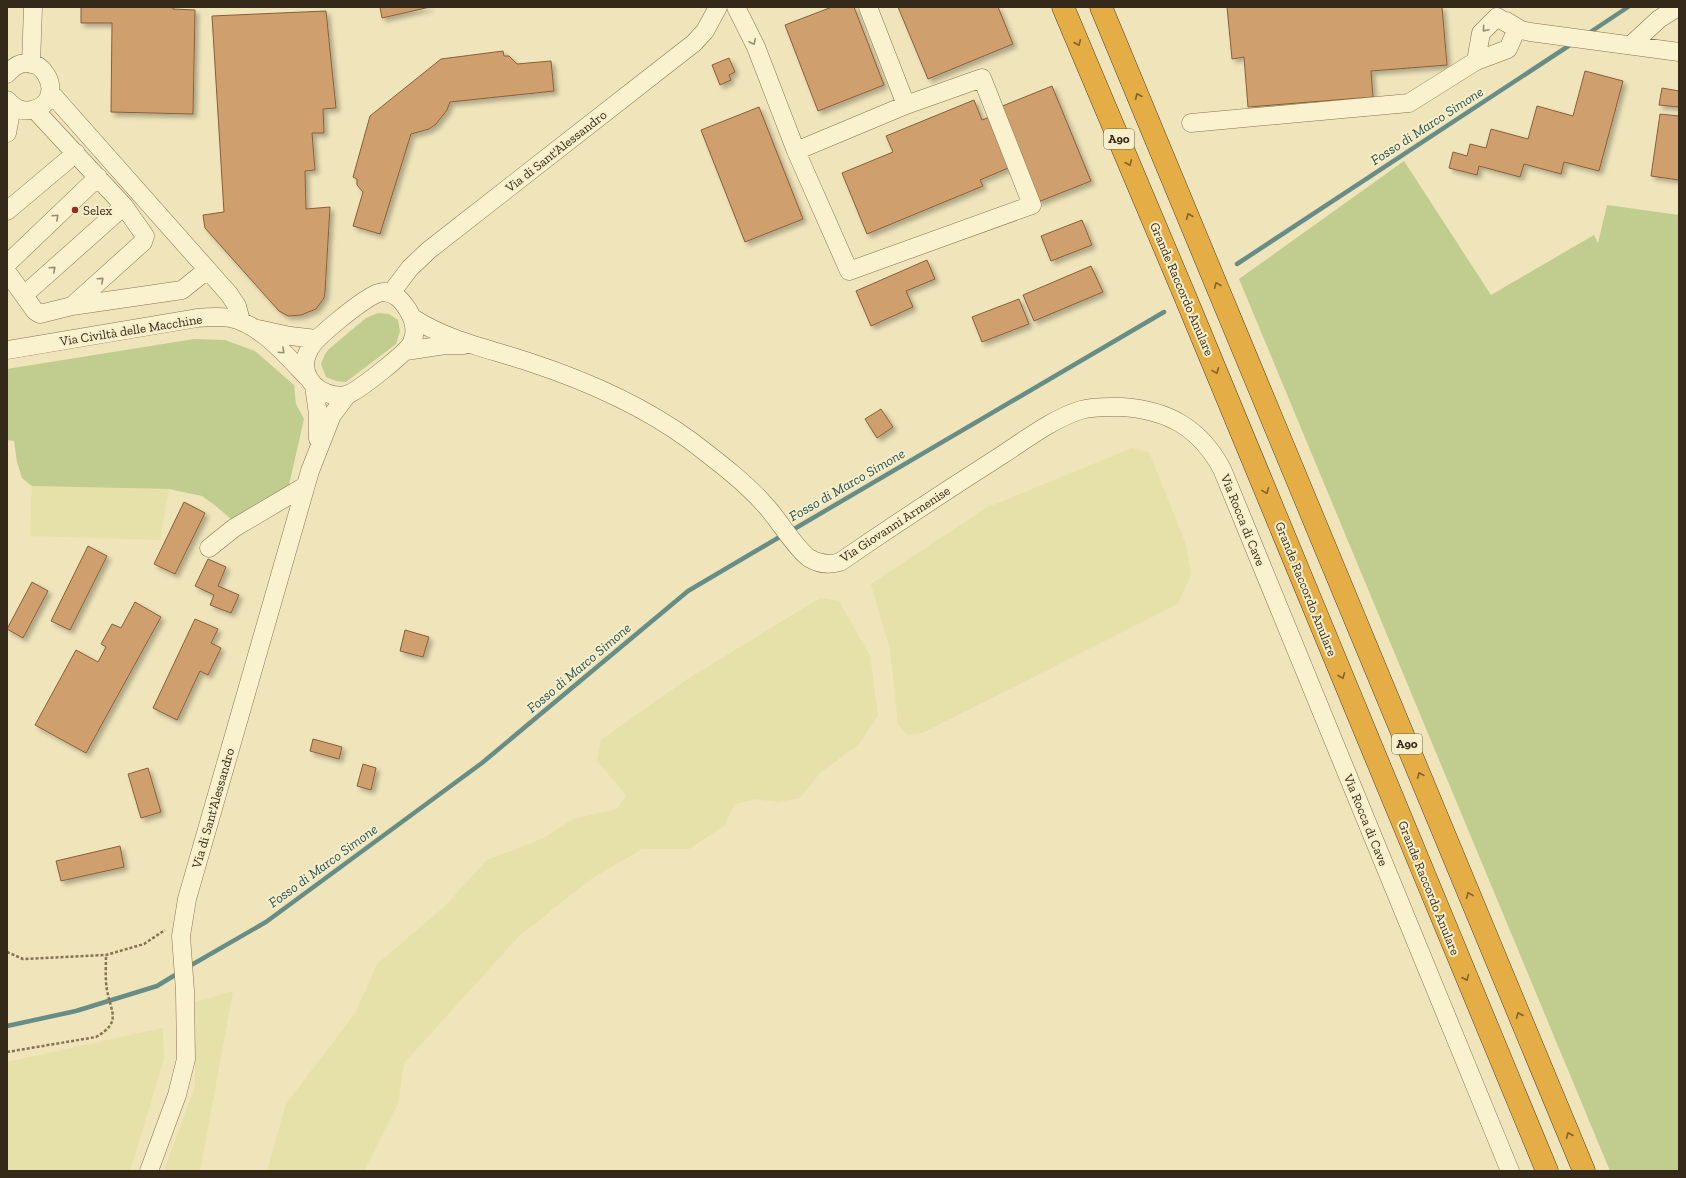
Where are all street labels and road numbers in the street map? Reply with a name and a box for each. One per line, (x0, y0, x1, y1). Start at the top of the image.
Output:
street label: Via di Sant'Alessandro (502, 107, 610, 196)
road number: A90 (1104, 129, 1134, 149)
street label: Grande Raccordo Anulare (1147, 220, 1217, 358)
street label: Via Civiltà delle Macchine (58, 311, 203, 349)
street label: Via Rocca di Cave (1217, 471, 1268, 568)
street label: Via Giovanni Armenise (836, 483, 953, 566)
street label: Grande Raccordo Anulare (1272, 520, 1340, 658)
road number: A90 (1392, 734, 1422, 754)
street label: Via di Sant'Alessandro (188, 746, 237, 871)
street label: Via Rocca di Cave (1340, 771, 1391, 868)
street label: Grande Raccordo Anulare (1395, 819, 1463, 957)

